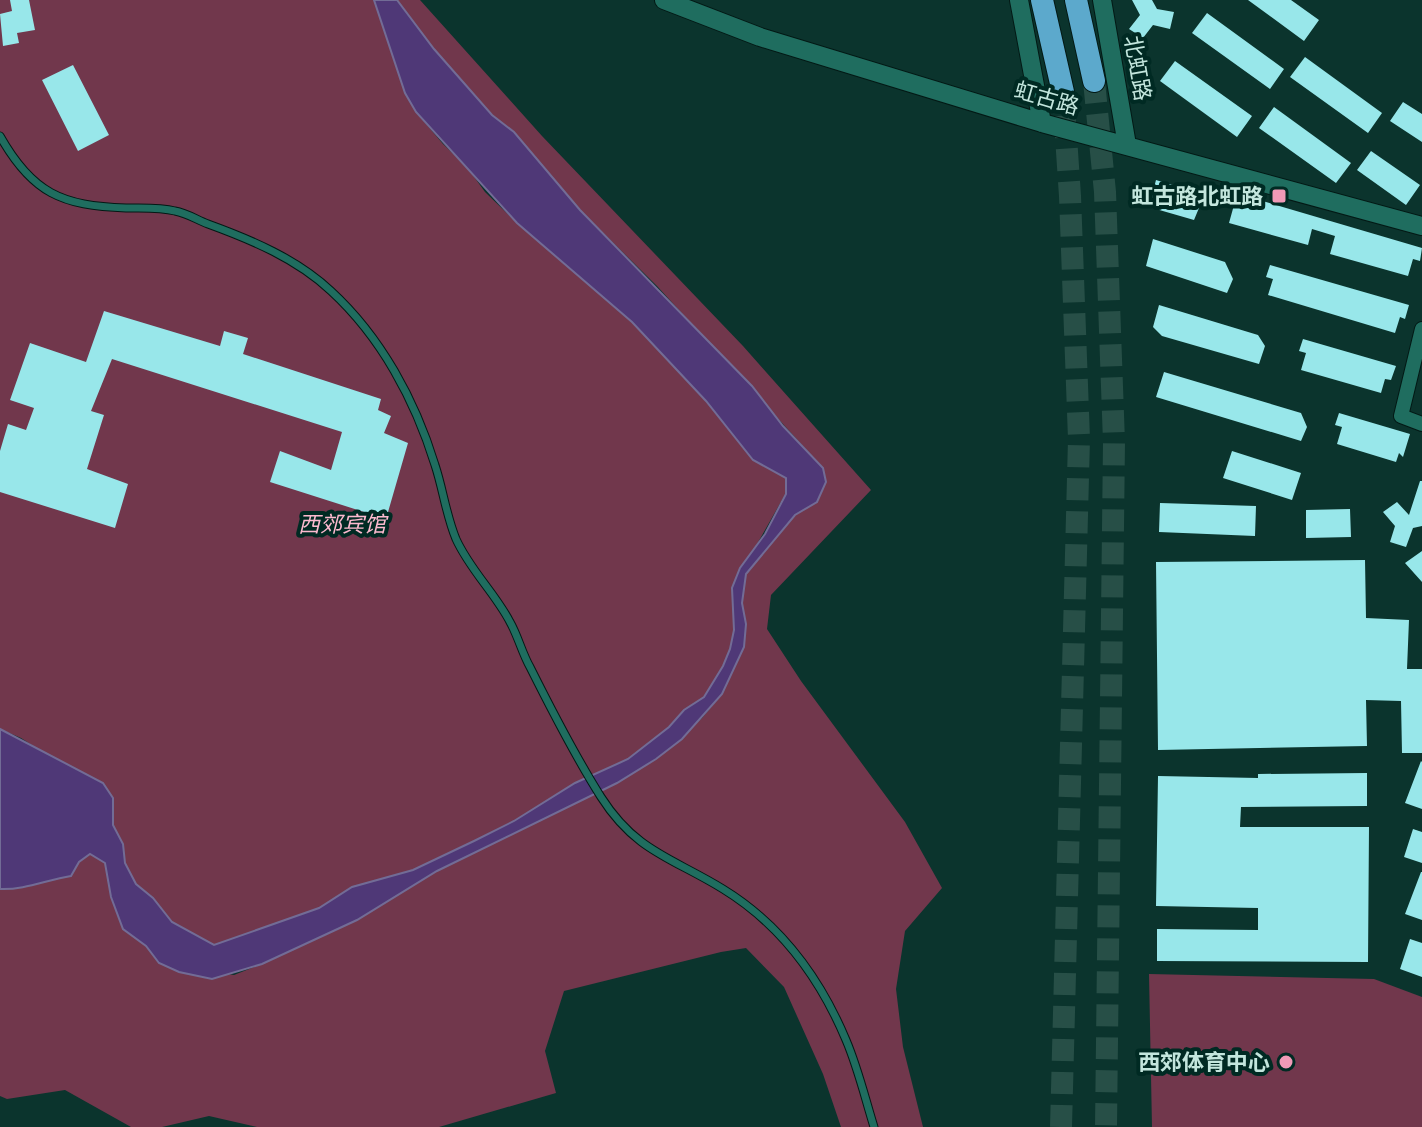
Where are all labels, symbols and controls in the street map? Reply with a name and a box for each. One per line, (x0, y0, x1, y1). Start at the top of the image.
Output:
street label: 北虹路 (1118, 33, 1158, 103)
street label: 虹古路 (1011, 75, 1083, 121)
place label: 虹古路北虹路 (1131, 182, 1263, 210)
marker: 虹古路北虹路 (1270, 187, 1288, 205)
park label: 西郊宾馆 (298, 510, 389, 538)
place label: 西郊体育中心 (1138, 1048, 1270, 1076)
marker: 西郊体育中心 (1277, 1053, 1295, 1071)

